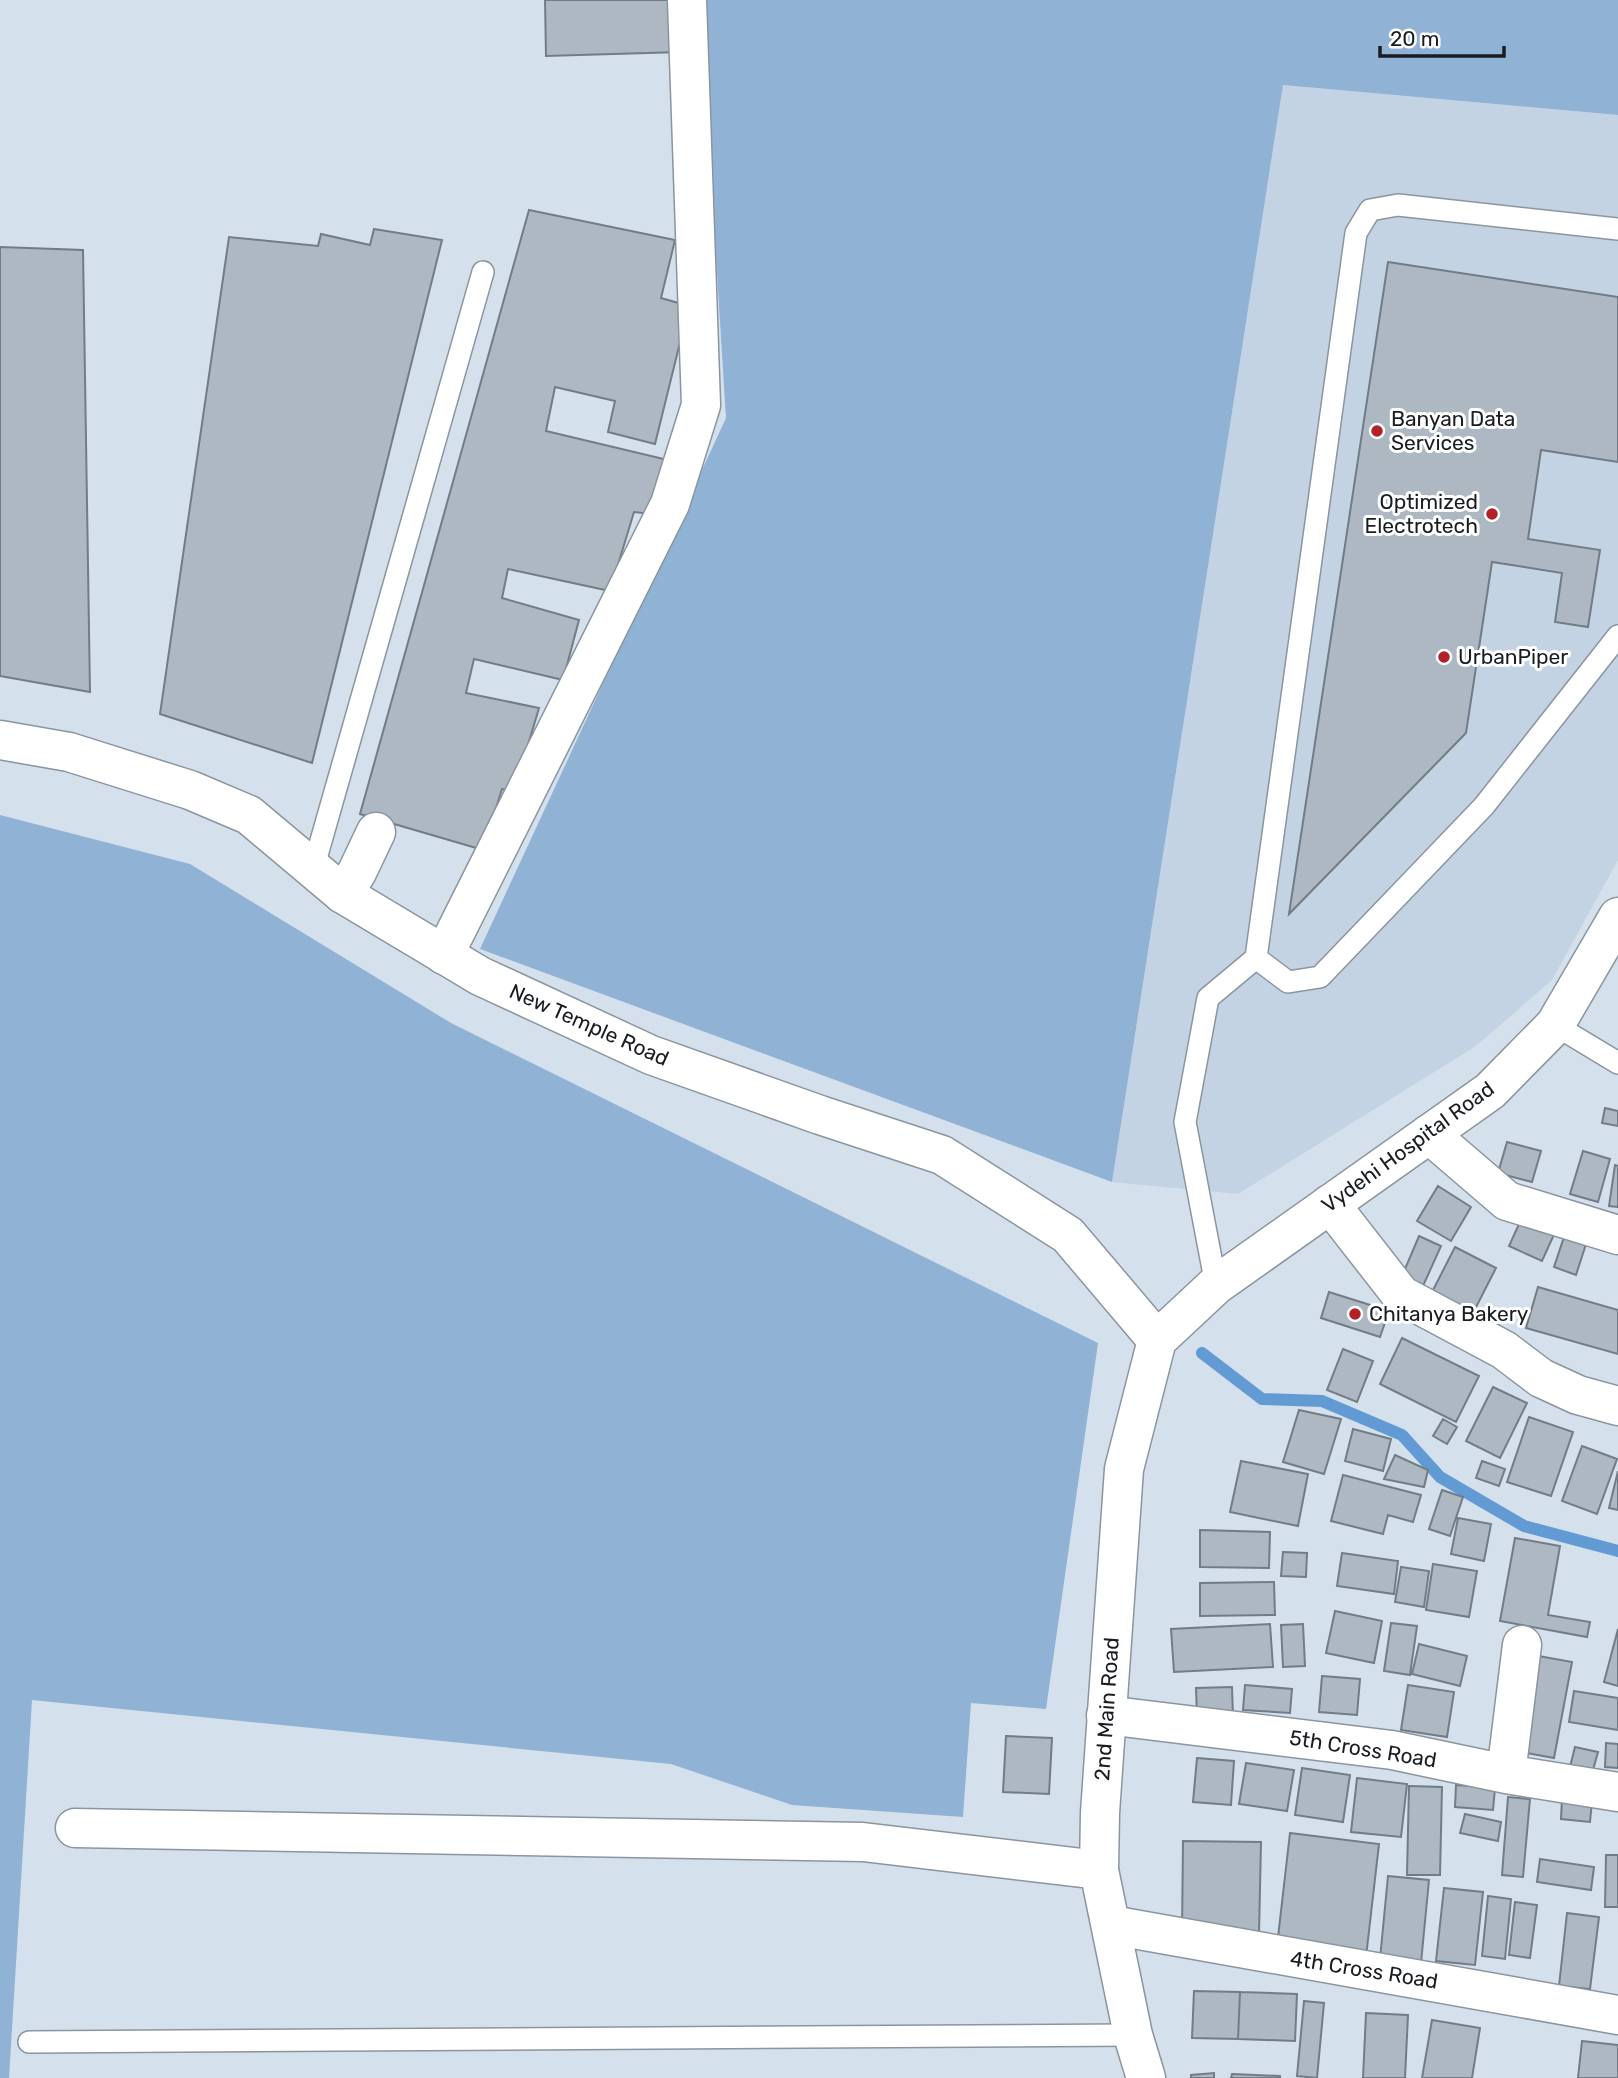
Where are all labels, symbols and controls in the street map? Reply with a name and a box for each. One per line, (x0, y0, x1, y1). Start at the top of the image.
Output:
scale bar (1380, 14, 1504, 58)
text: 20 m (1390, 26, 1439, 51)
place label: Banyan Data Services (1391, 406, 1515, 455)
marker: Banyan Data Services (1369, 423, 1385, 439)
place label: Optimized Electrotech (1365, 489, 1478, 538)
marker: Optimized Electrotech (1484, 506, 1500, 522)
place label: UrbanPiper (1458, 644, 1568, 669)
marker: UrbanPiper (1436, 649, 1452, 665)
street label: New Temple Road (506, 978, 673, 1071)
street label: Vydehi Hospital Road (1317, 1076, 1499, 1218)
place label: Chitanya Bakery (1369, 1301, 1529, 1326)
marker: Chitanya Bakery (1347, 1306, 1363, 1322)
street label: 2nd Main Road (1089, 1636, 1124, 1782)
street label: 5th Cross Road (1288, 1725, 1439, 1772)
street label: 4th Cross Road (1288, 1945, 1440, 1994)

